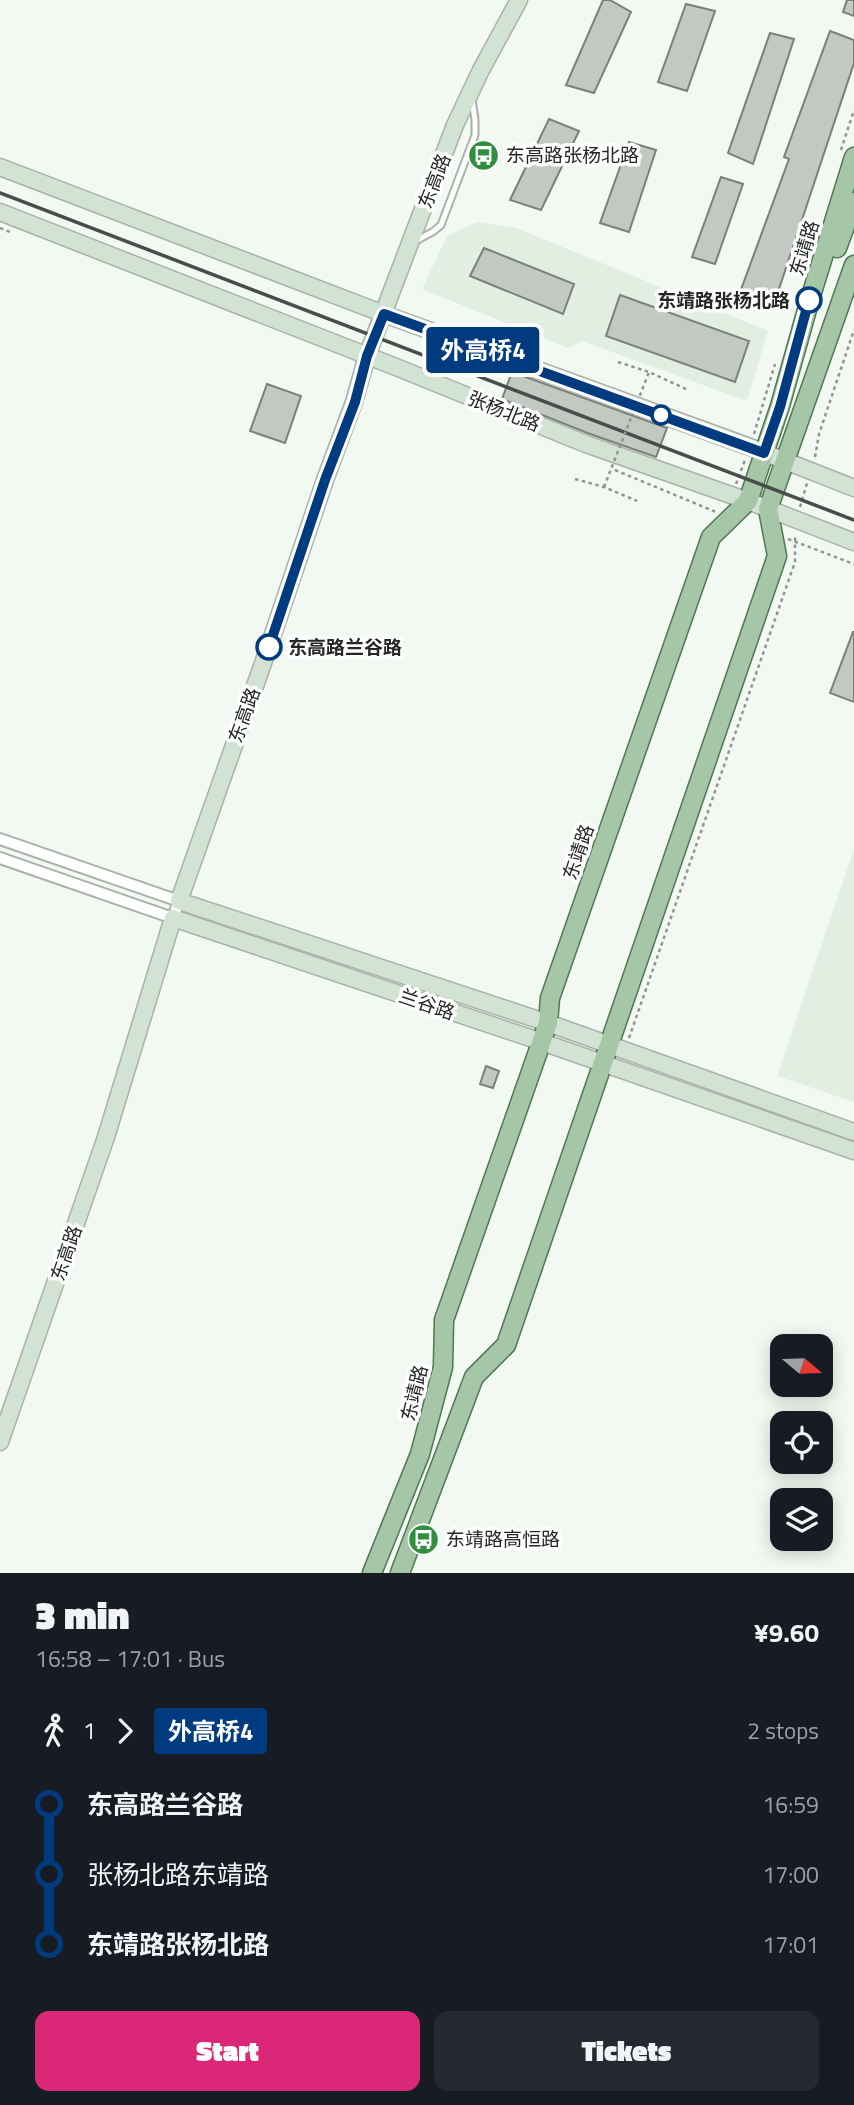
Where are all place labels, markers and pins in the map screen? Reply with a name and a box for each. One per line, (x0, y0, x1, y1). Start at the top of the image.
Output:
bus stop icon: 东高路张杨北路 (466, 138, 500, 172)
place label: 东高路张杨北路 (506, 140, 639, 169)
place label: 东靖路张杨北路 (657, 285, 790, 314)
marker: 东靖路张杨北路 (796, 287, 822, 313)
unlabelled marker (651, 405, 671, 425)
place label: 东高路兰谷路 (288, 632, 402, 661)
marker: 东高路兰谷路 (256, 634, 282, 660)
bus stop icon: 东靖路高恒路 (406, 1522, 440, 1556)
place label: 东靖路高恒路 (446, 1524, 560, 1553)

